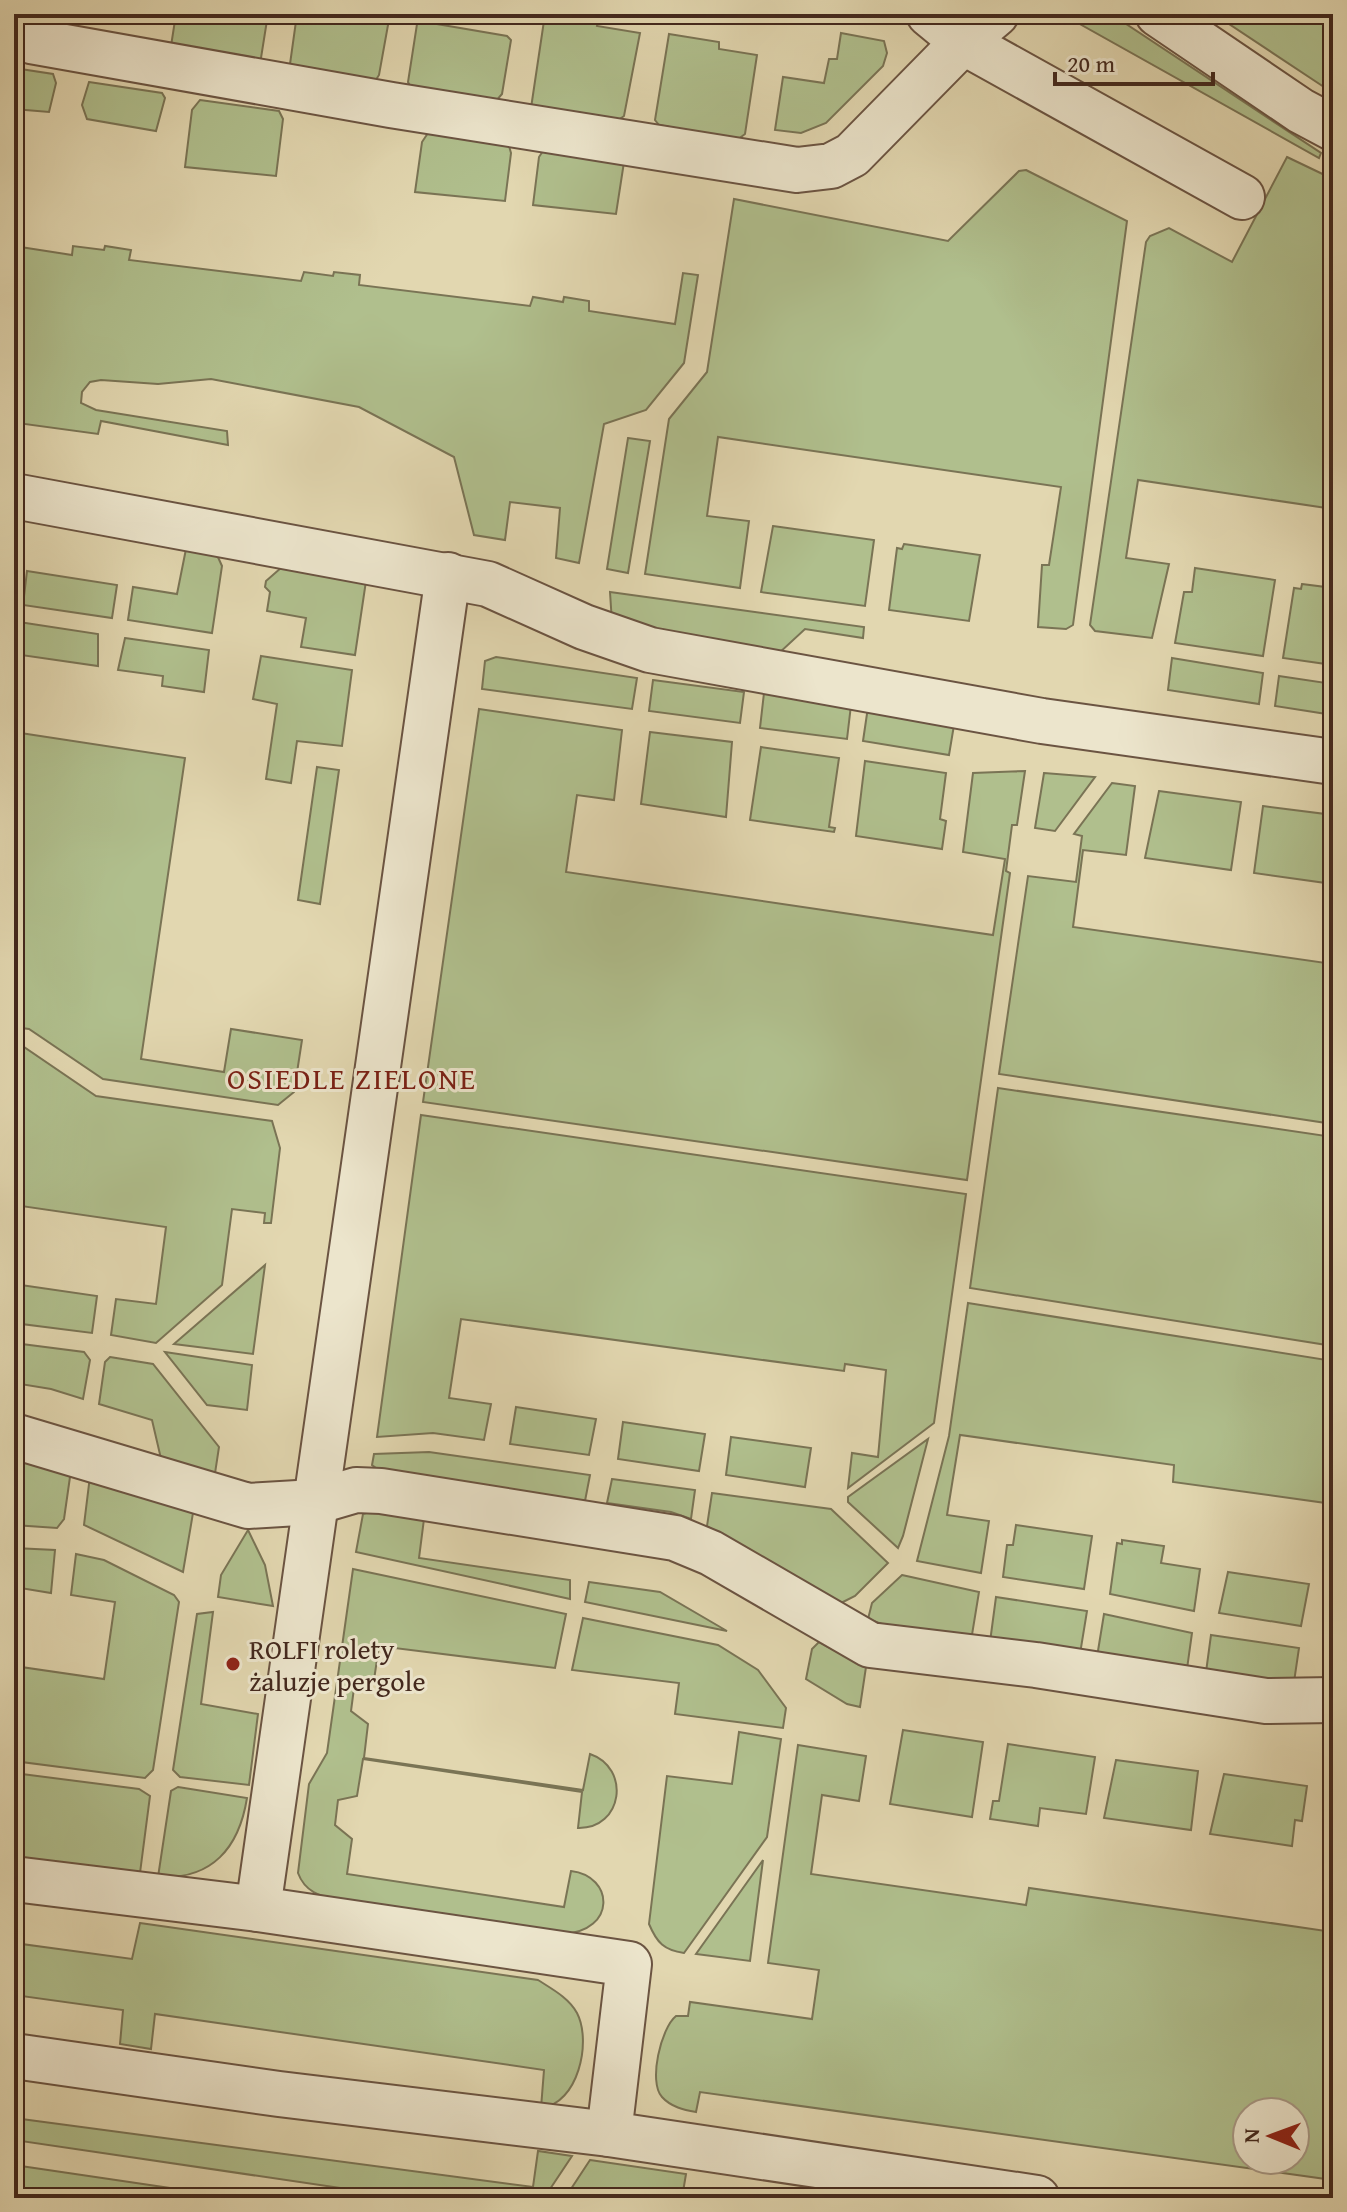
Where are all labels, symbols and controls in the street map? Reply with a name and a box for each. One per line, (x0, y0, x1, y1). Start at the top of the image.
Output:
scale bar (1055, 36, 1213, 86)
text: 20 m (1067, 46, 1115, 81)
district label: OSIEDLE ZIELONE (227, 1056, 477, 1100)
place label: ROLFI rolety żaluzje pergole (249, 1628, 426, 1701)
marker: ROLFI rolety żaluzje pergole (224, 1655, 242, 1673)
north arrow (1231, 2096, 1311, 2176)
text: N (1235, 2128, 1267, 2143)

